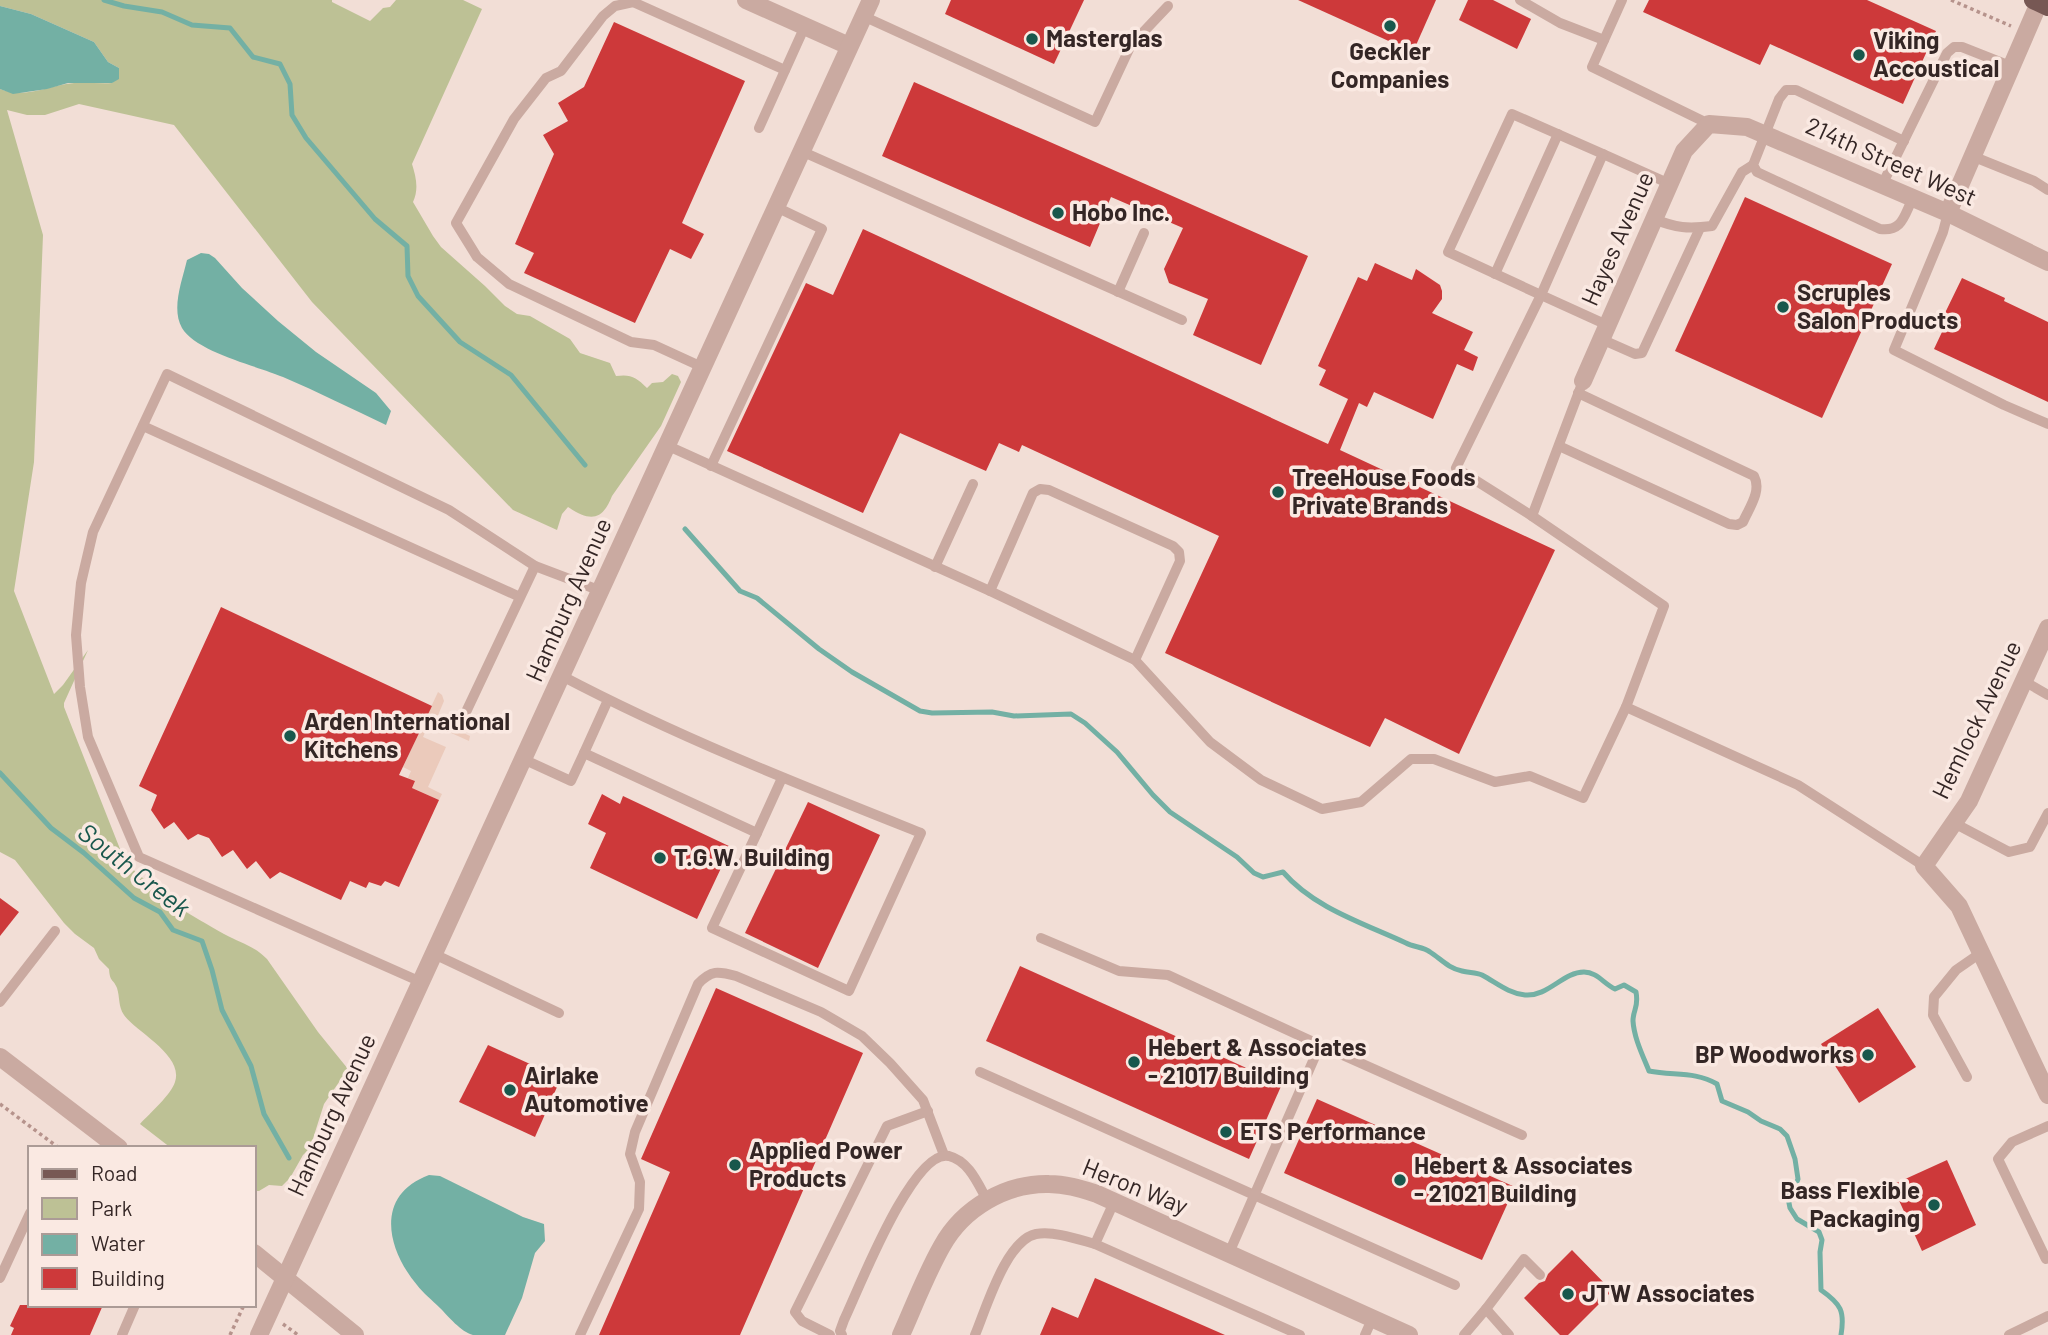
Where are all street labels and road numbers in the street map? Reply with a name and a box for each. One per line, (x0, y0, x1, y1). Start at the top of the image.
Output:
street label: 214th Street West (1802, 110, 1981, 211)
street label: Hayes Avenue (1574, 167, 1659, 310)
street label: Hamburg Avenue (519, 513, 617, 686)
street label: Hemlock Avenue (1925, 635, 2026, 803)
street label: Hamburg Avenue (280, 1028, 381, 1200)
street label: Heron Way (1079, 1151, 1192, 1220)

